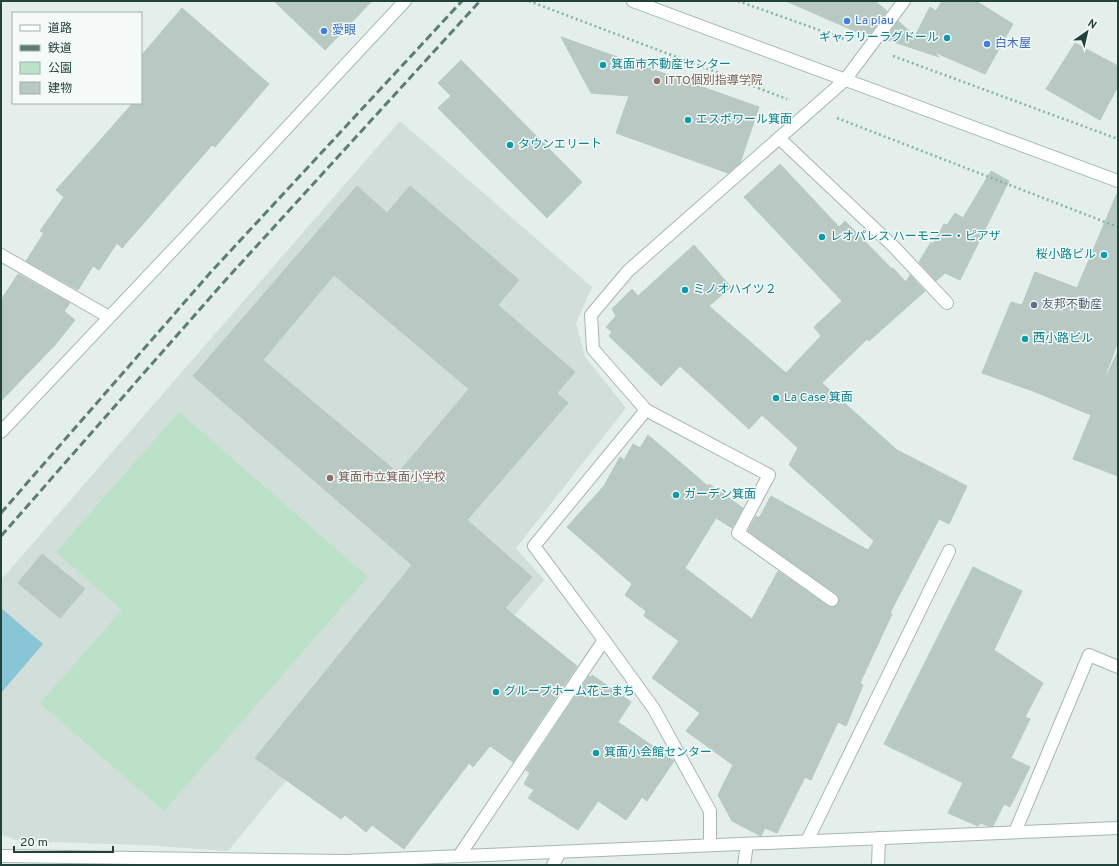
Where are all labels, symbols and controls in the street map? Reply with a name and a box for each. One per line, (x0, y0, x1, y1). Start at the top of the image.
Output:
legend (12, 12, 142, 104)
north arrow (1067, 12, 1107, 52)
place label: La plau (855, 13, 894, 29)
marker: La plau (842, 16, 852, 26)
text: N (1085, 17, 1099, 33)
text: 道路 (48, 21, 72, 37)
place label: 愛眼 (332, 23, 356, 39)
marker: 愛眼 (319, 26, 329, 36)
place label: ギャラリーラグドール (819, 30, 939, 46)
marker: ギャラリーラグドール (942, 33, 952, 43)
place label: 白木屋 (995, 36, 1031, 52)
marker: 白木屋 (982, 39, 992, 49)
text: 鉄道 (48, 41, 72, 57)
place label: 箕面市不動産センター (611, 57, 731, 73)
marker: 箕面市不動産センター (598, 60, 608, 70)
text: 公園 (48, 61, 72, 77)
place label: ITTO個別指導学院 (665, 73, 763, 89)
marker: ITTO個別指導学院 (652, 76, 662, 86)
text: 建物 (48, 81, 72, 97)
place label: エスポワール箕面 (696, 112, 792, 128)
marker: エスポワール箕面 (683, 115, 693, 125)
place label: タウンエリート (518, 137, 602, 153)
marker: タウンエリート (505, 140, 515, 150)
place label: レオパレス ハーモニー・ピアザ (830, 229, 1001, 245)
marker: レオパレス ハーモニー・ピアザ (817, 232, 827, 242)
place label: 桜小路ビル (1036, 247, 1096, 263)
marker: 桜小路ビル (1099, 250, 1109, 260)
place label: ミノオハイツ２ (693, 282, 777, 298)
marker: ミノオハイツ２ (680, 285, 690, 295)
place label: 友邦不動産 (1042, 297, 1102, 313)
marker: 友邦不動産 (1029, 300, 1039, 310)
place label: 西小路ビル (1033, 331, 1093, 347)
marker: 西小路ビル (1020, 334, 1030, 344)
place label: La Case 箕面 (784, 390, 853, 406)
marker: La Case 箕面 (771, 393, 781, 403)
place label: 箕面市立箕面小学校 (338, 470, 446, 486)
marker: 箕面市立箕面小学校 (325, 473, 335, 483)
place label: ガーデン箕面 (684, 487, 756, 503)
marker: ガーデン箕面 (671, 490, 681, 500)
place label: グループホーム花こまち (504, 684, 635, 700)
marker: グループホーム花こまち (491, 687, 501, 697)
place label: 箕面小会館センター (604, 745, 712, 761)
marker: 箕面小会館センター (591, 748, 601, 758)
scale bar (14, 828, 113, 854)
text: 20 m (20, 835, 48, 851)

